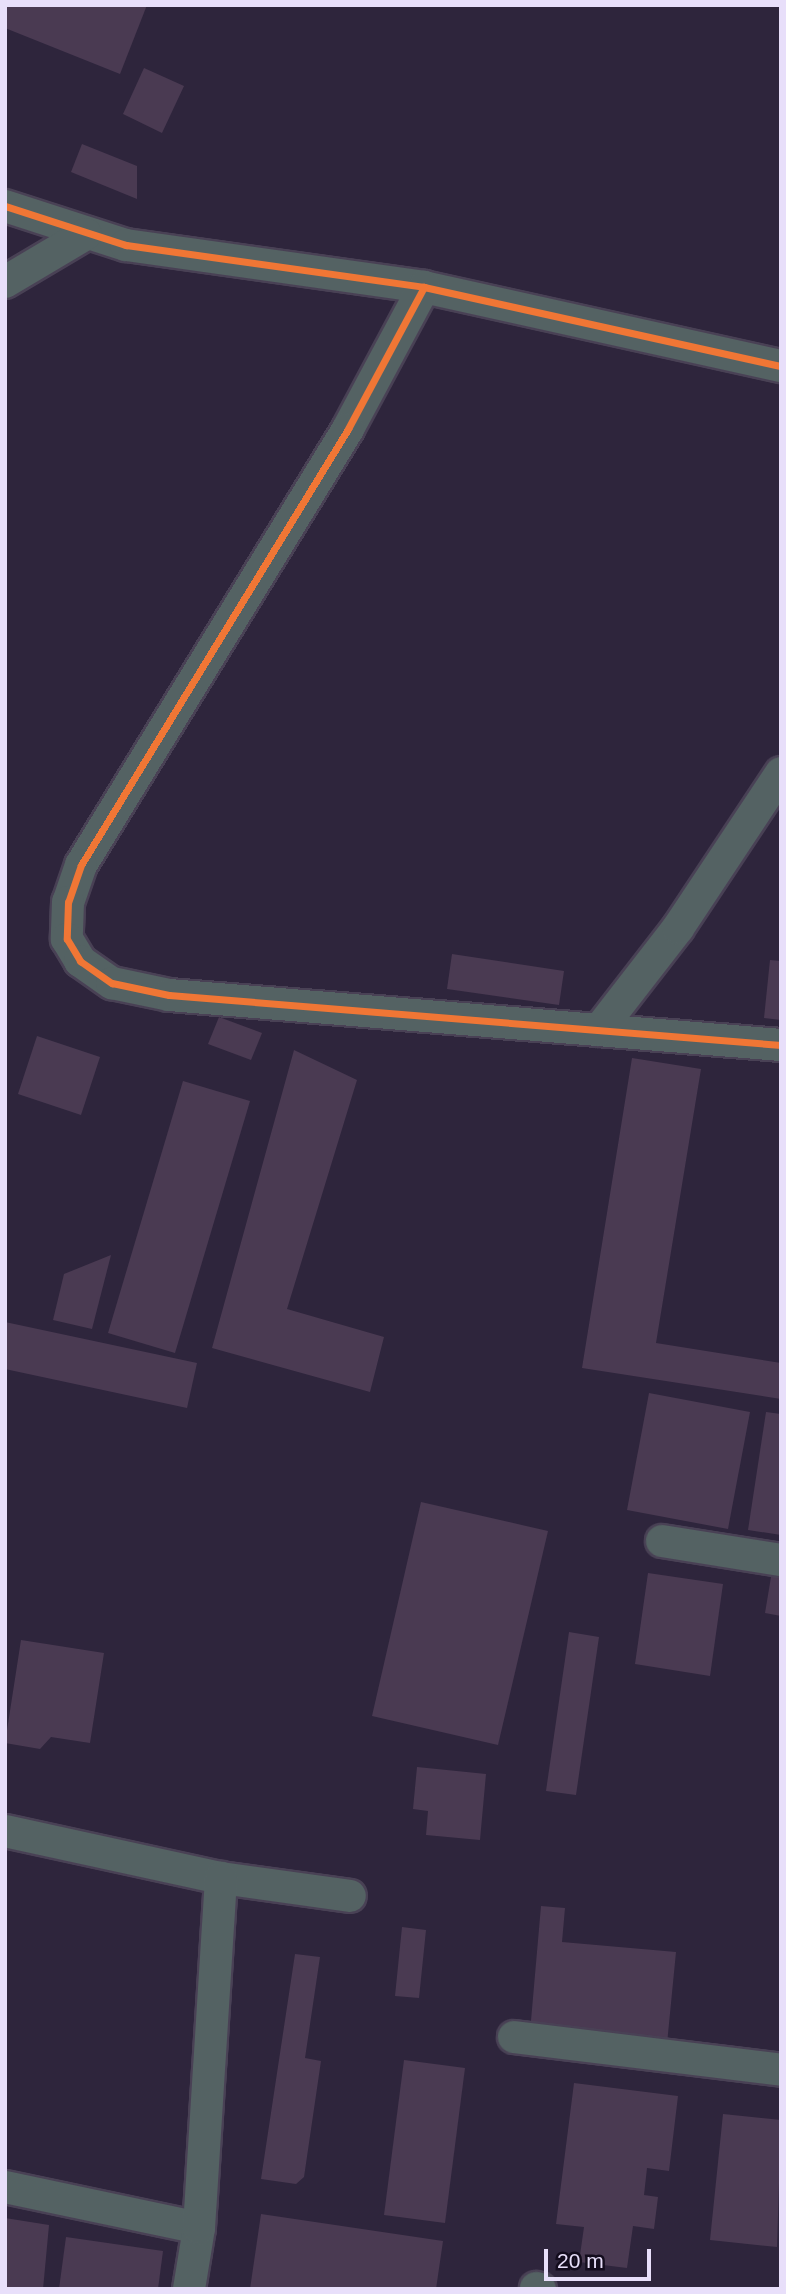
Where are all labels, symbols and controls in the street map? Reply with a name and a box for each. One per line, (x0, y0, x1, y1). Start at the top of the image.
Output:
scale bar (548, 2234, 655, 2278)
text: 20 m (557, 2249, 604, 2272)

